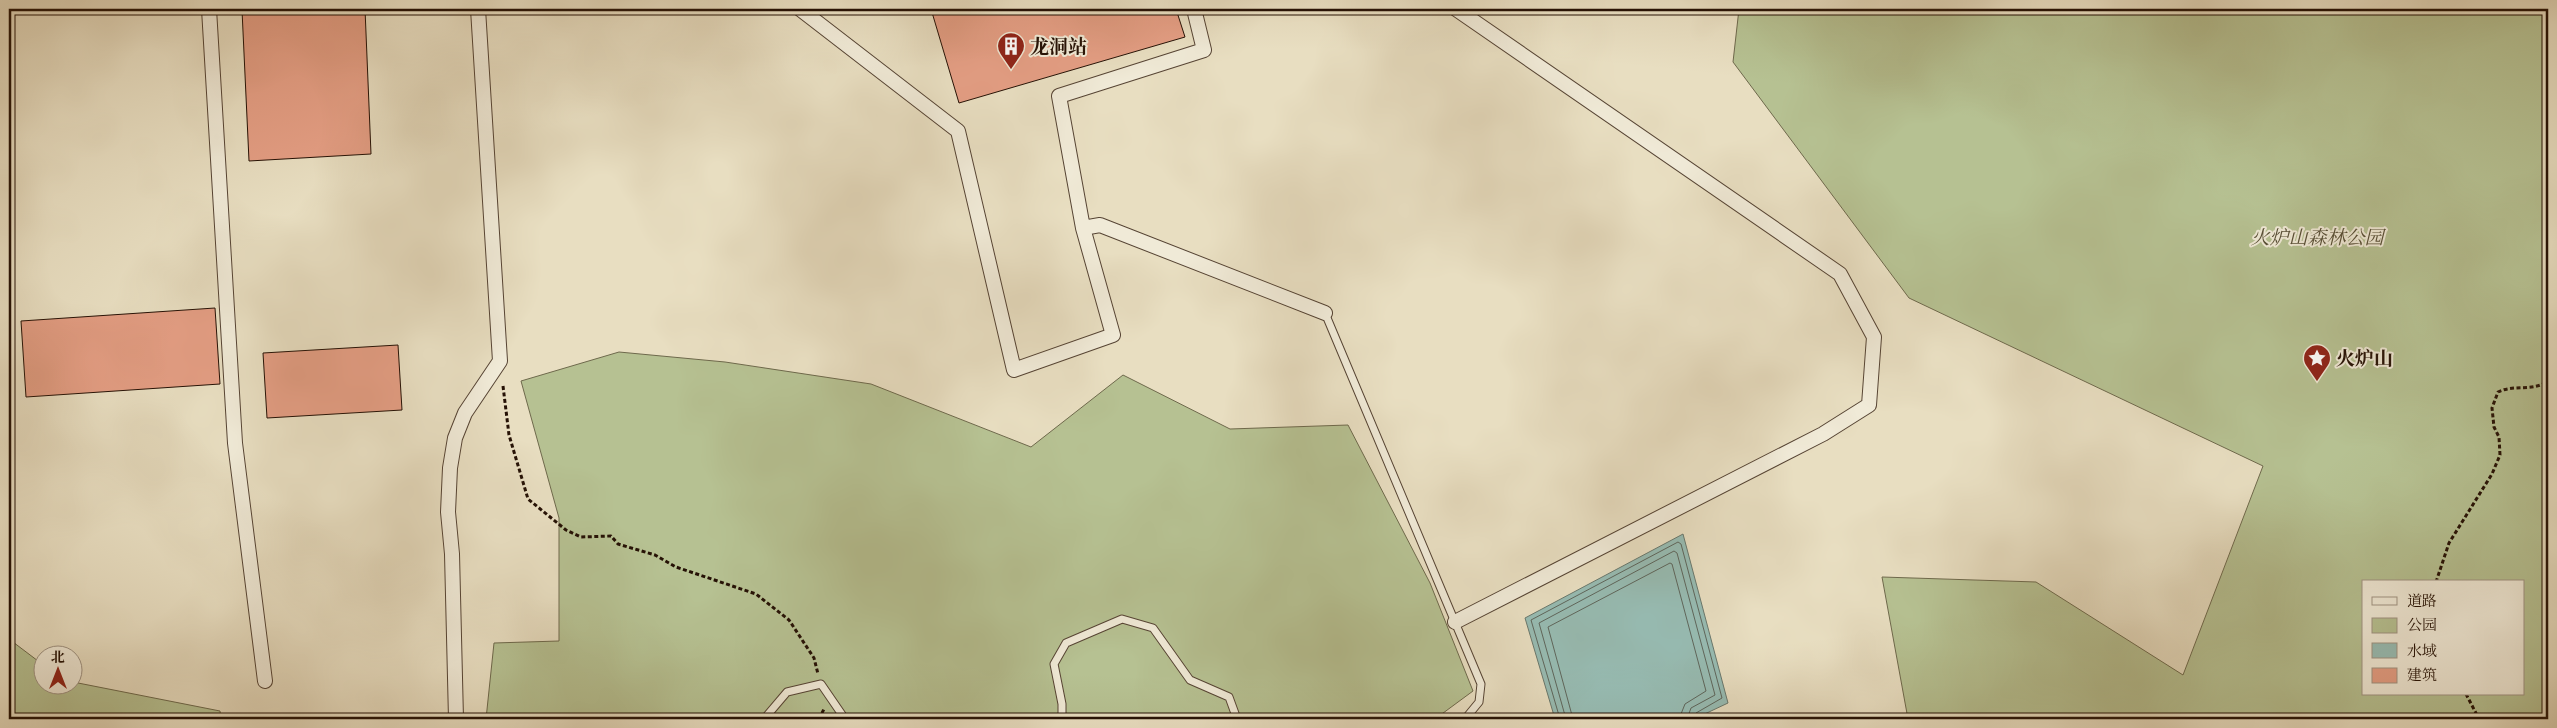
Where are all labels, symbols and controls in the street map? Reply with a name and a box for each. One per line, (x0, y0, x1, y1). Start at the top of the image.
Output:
building icon: 龙洞站 (996, 31, 1026, 70)
place label: 龙洞站 (1030, 36, 1087, 59)
park label: 火炉山森林公园 (2250, 227, 2386, 250)
place icon: 火炉山 (2302, 343, 2332, 382)
place label: 火炉山 (2336, 348, 2393, 371)
legend (2362, 580, 2524, 696)
text: 道路 (2407, 592, 2437, 611)
text: 公园 (2407, 616, 2437, 635)
text: 水域 (2407, 642, 2437, 661)
north arrow (32, 646, 82, 696)
text: 北 (51, 649, 65, 667)
text: 建筑 (2407, 666, 2437, 685)

